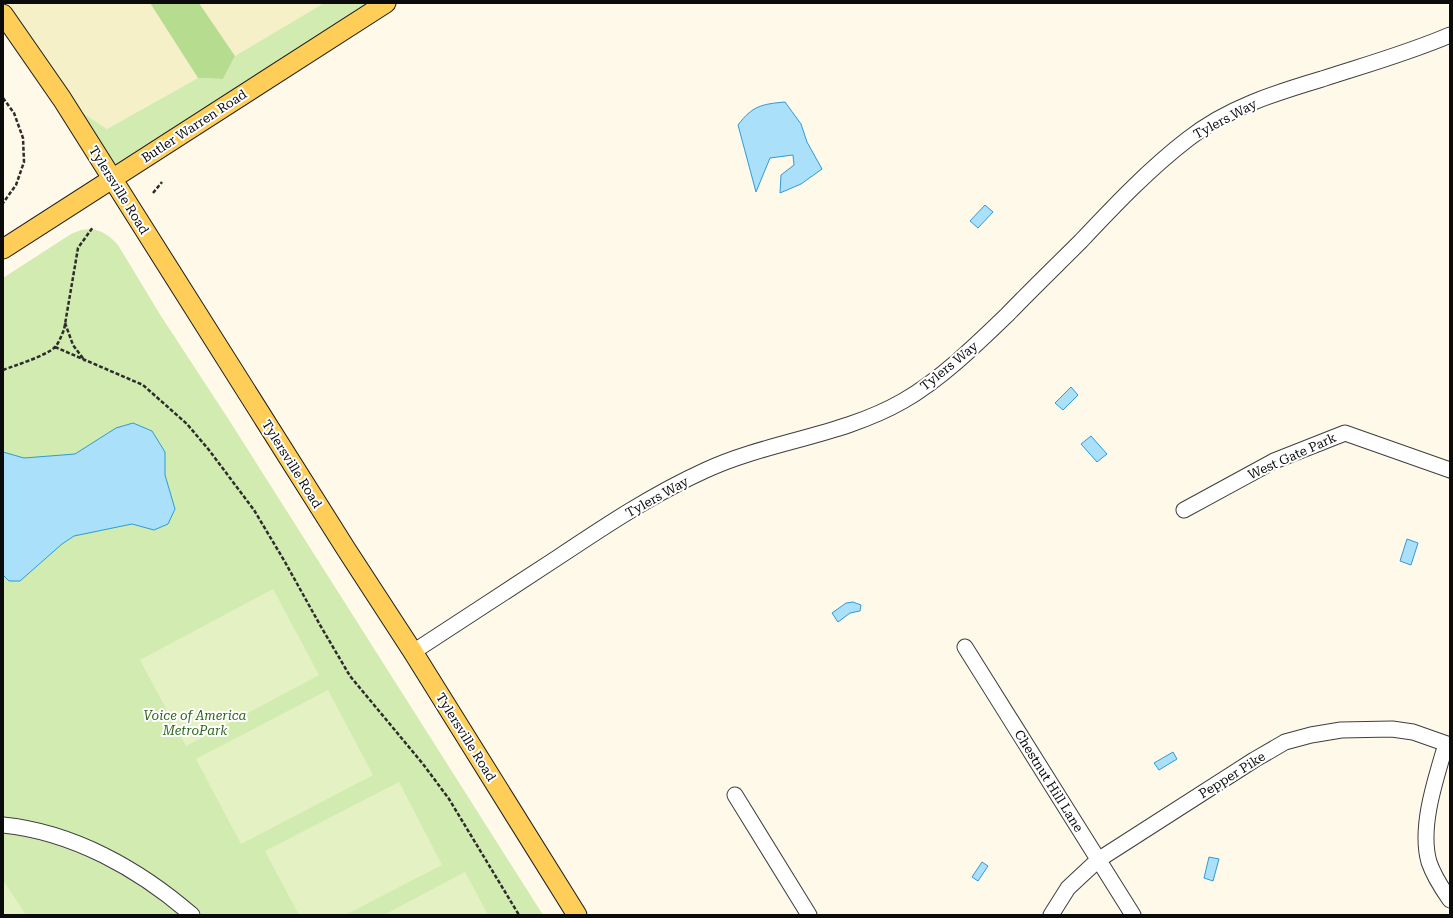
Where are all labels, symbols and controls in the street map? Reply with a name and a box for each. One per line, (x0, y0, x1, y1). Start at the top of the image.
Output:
street label: Butler Warren Road (139, 86, 250, 166)
street label: Tylers Way (1191, 96, 1259, 142)
street label: Tylersville Road (86, 143, 152, 237)
street label: Tylers Way (917, 338, 981, 394)
street label: Tylersville Road (259, 417, 325, 511)
street label: West Gate Park (1246, 430, 1338, 482)
street label: Tylers Way (623, 473, 691, 520)
street label: Tylersville Road (433, 690, 499, 784)
park label: Voice of America MetroPark (144, 708, 247, 738)
street label: Chestnut Hill Lane (1012, 727, 1086, 835)
street label: Pepper Pike (1196, 749, 1268, 801)

